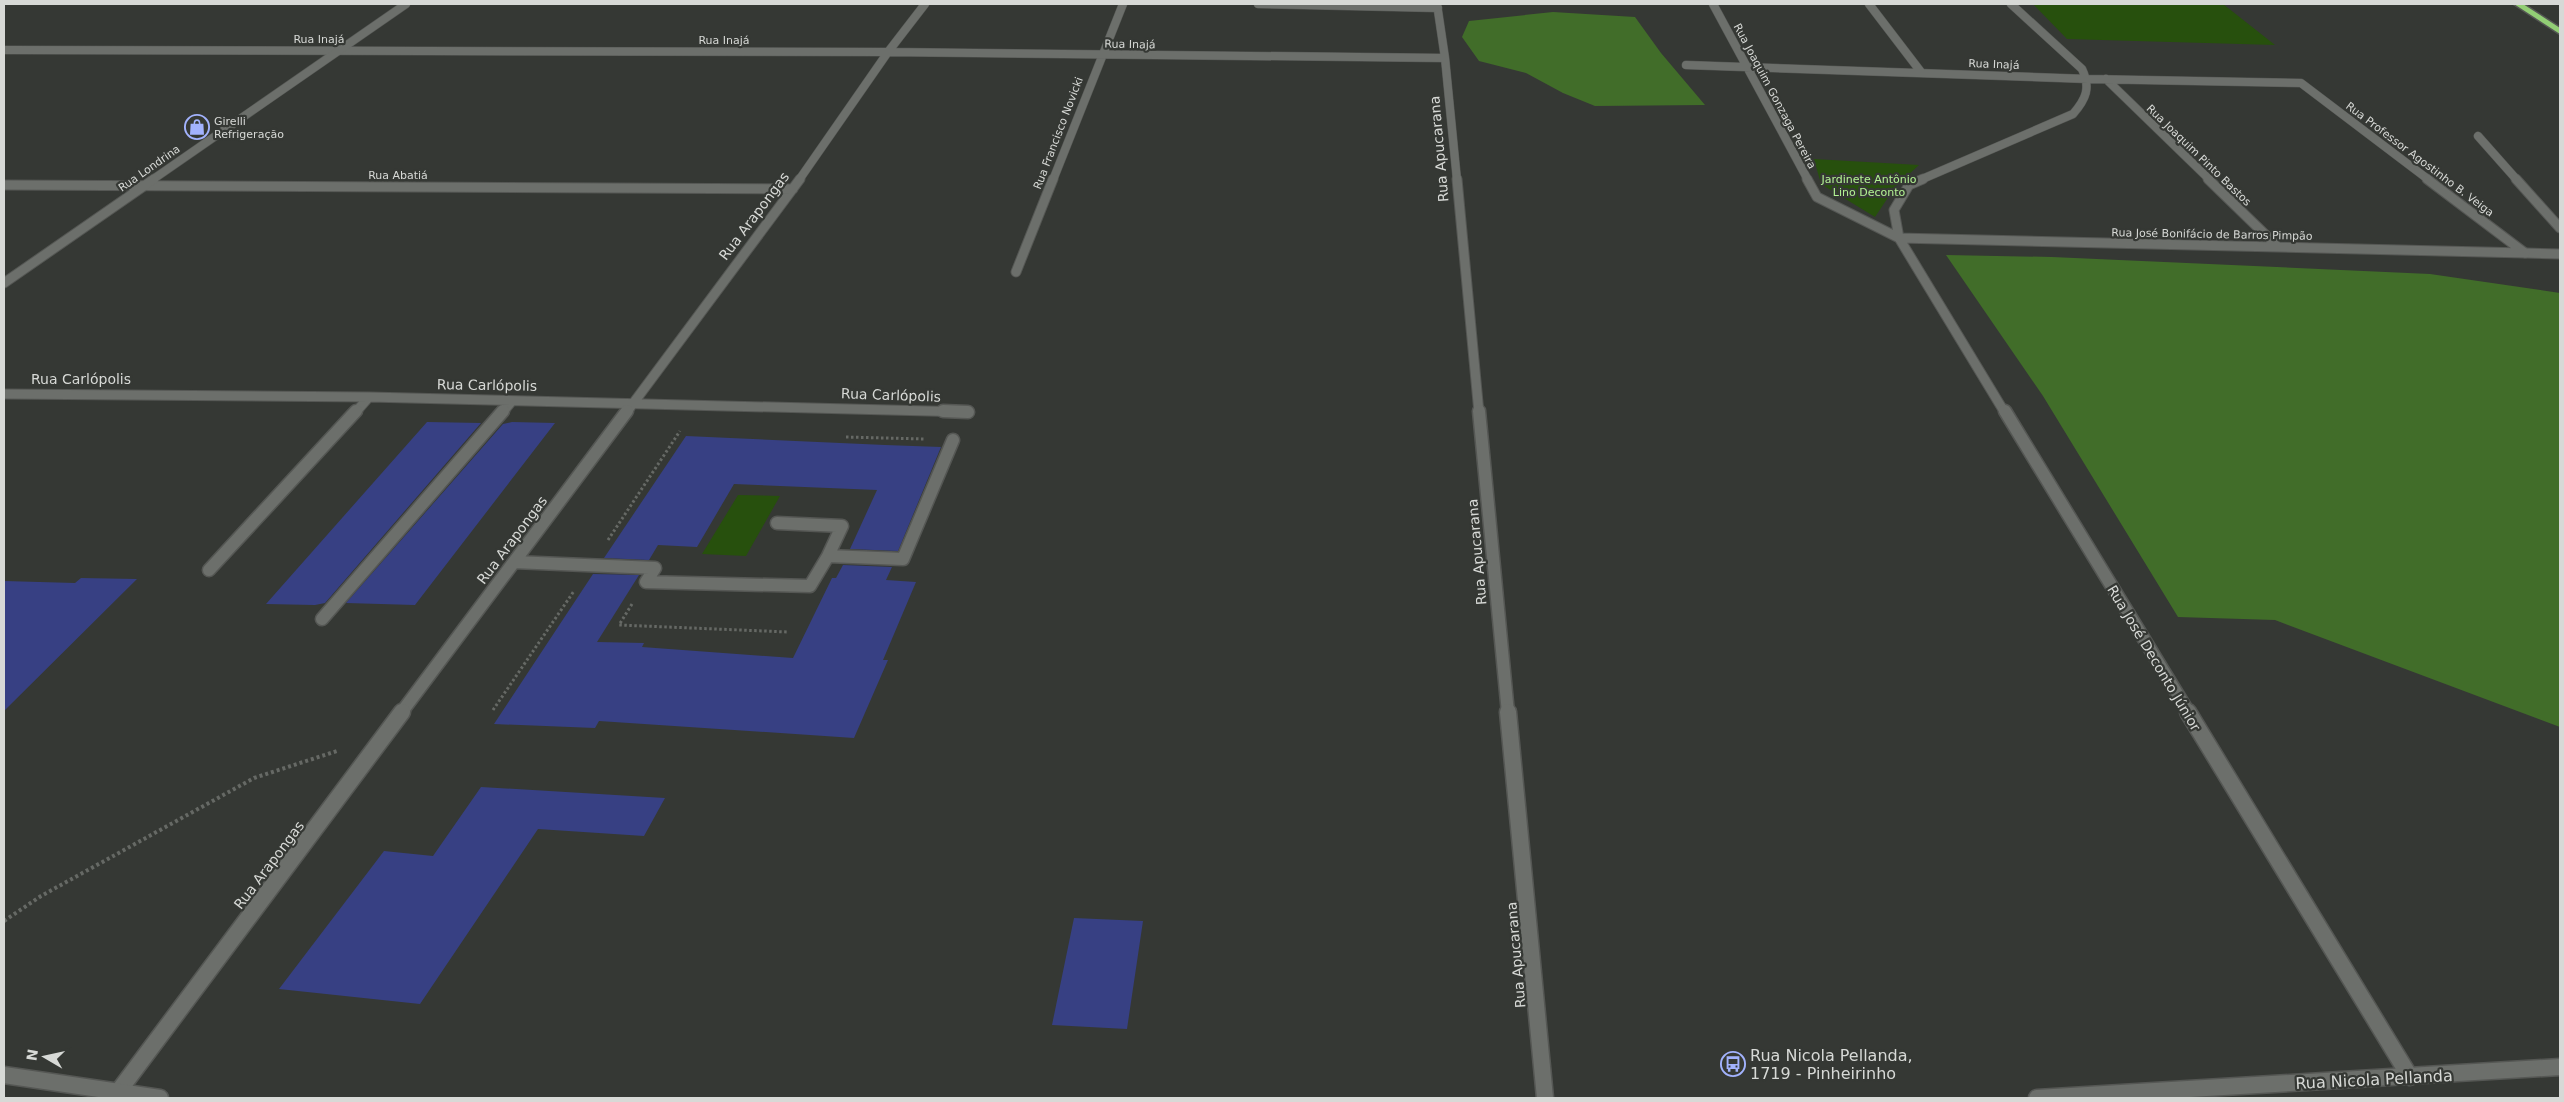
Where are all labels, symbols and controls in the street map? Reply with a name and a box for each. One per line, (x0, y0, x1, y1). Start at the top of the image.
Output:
street label: Rua Joaquim Gonzaga Pereira (1731, 21, 1818, 171)
street label: Rua Inajá (293, 33, 345, 46)
street label: Rua Inajá (698, 34, 750, 47)
street label: Rua Inajá (1104, 38, 1156, 51)
street label: Rua Inajá (1968, 57, 2020, 72)
street label: Rua Francisco Novicki (1031, 75, 1086, 191)
street label: Rua Apucarana (1426, 95, 1452, 203)
street label: Rua Professor Agostinho B. Veiga (2343, 99, 2496, 219)
street label: Rua Joaquim Pinto Bastos (2144, 102, 2254, 209)
shop icon: Girelli Refrigeração (184, 114, 210, 140)
place label: Girelli Refrigeração (214, 115, 284, 141)
street label: Rua Londrina (116, 142, 183, 194)
street label: Rua Abatiá (368, 169, 428, 182)
street label: Rua Arapongas (716, 169, 792, 263)
park label: Jardinete Antônio Lino Deconto (1821, 173, 1917, 199)
street label: Rua José Bonifácio de Barros Pimpão (2111, 226, 2313, 243)
street label: Rua Carlópolis (31, 371, 131, 387)
street label: Rua Carlópolis (437, 376, 537, 394)
street label: Rua Carlópolis (841, 385, 941, 405)
street label: Rua Arapongas (474, 493, 550, 587)
street label: Rua Apucarana (1464, 498, 1490, 606)
street label: Rua José Deconto Júnior (2104, 582, 2204, 734)
street label: Rua Arapongas (231, 818, 307, 912)
street label: Rua Apucarana (1503, 901, 1529, 1009)
north arrow (20, 1032, 70, 1082)
place label: Rua Nicola Pellanda, 1719 - Pinheirinho (1750, 1046, 1913, 1083)
text: N (23, 1048, 41, 1062)
bus stop icon: Rua Nicola Pellanda, 1719 - Pinheirinho (1720, 1051, 1746, 1077)
street label: Rua Nicola Pellanda (2295, 1066, 2453, 1093)

